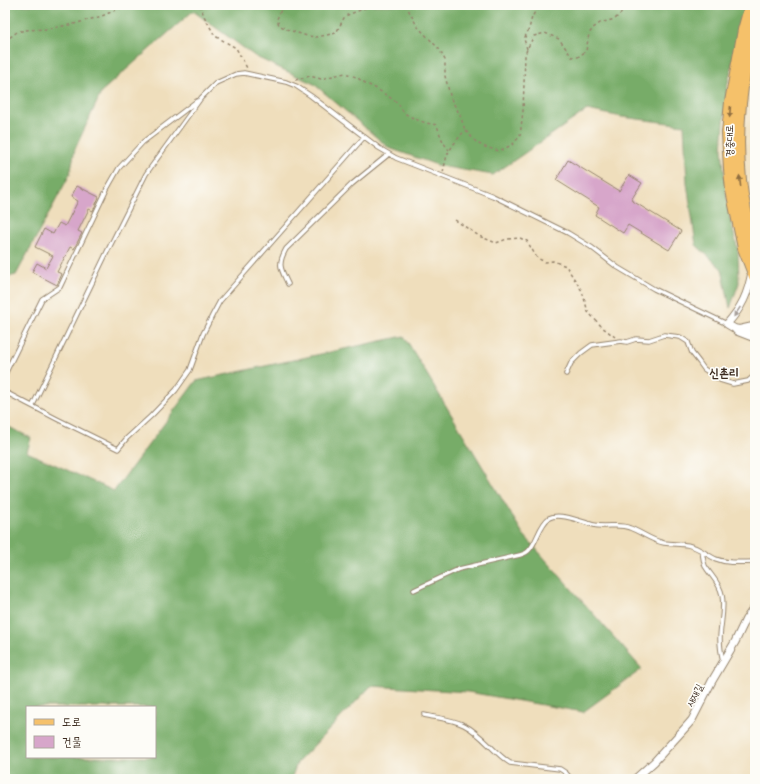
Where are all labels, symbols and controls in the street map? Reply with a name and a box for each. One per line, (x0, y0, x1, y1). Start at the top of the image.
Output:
one-way arrow (726, 106, 733, 118)
street label: 경충대로 (721, 125, 736, 157)
one-way arrow (737, 174, 743, 187)
one-way arrow (733, 306, 741, 317)
district label: 신촌리 (710, 363, 738, 381)
street label: 새재길 (681, 681, 706, 709)
legend (26, 706, 156, 758)
text: 도로 (62, 712, 81, 730)
text: 건물 (62, 732, 82, 750)

